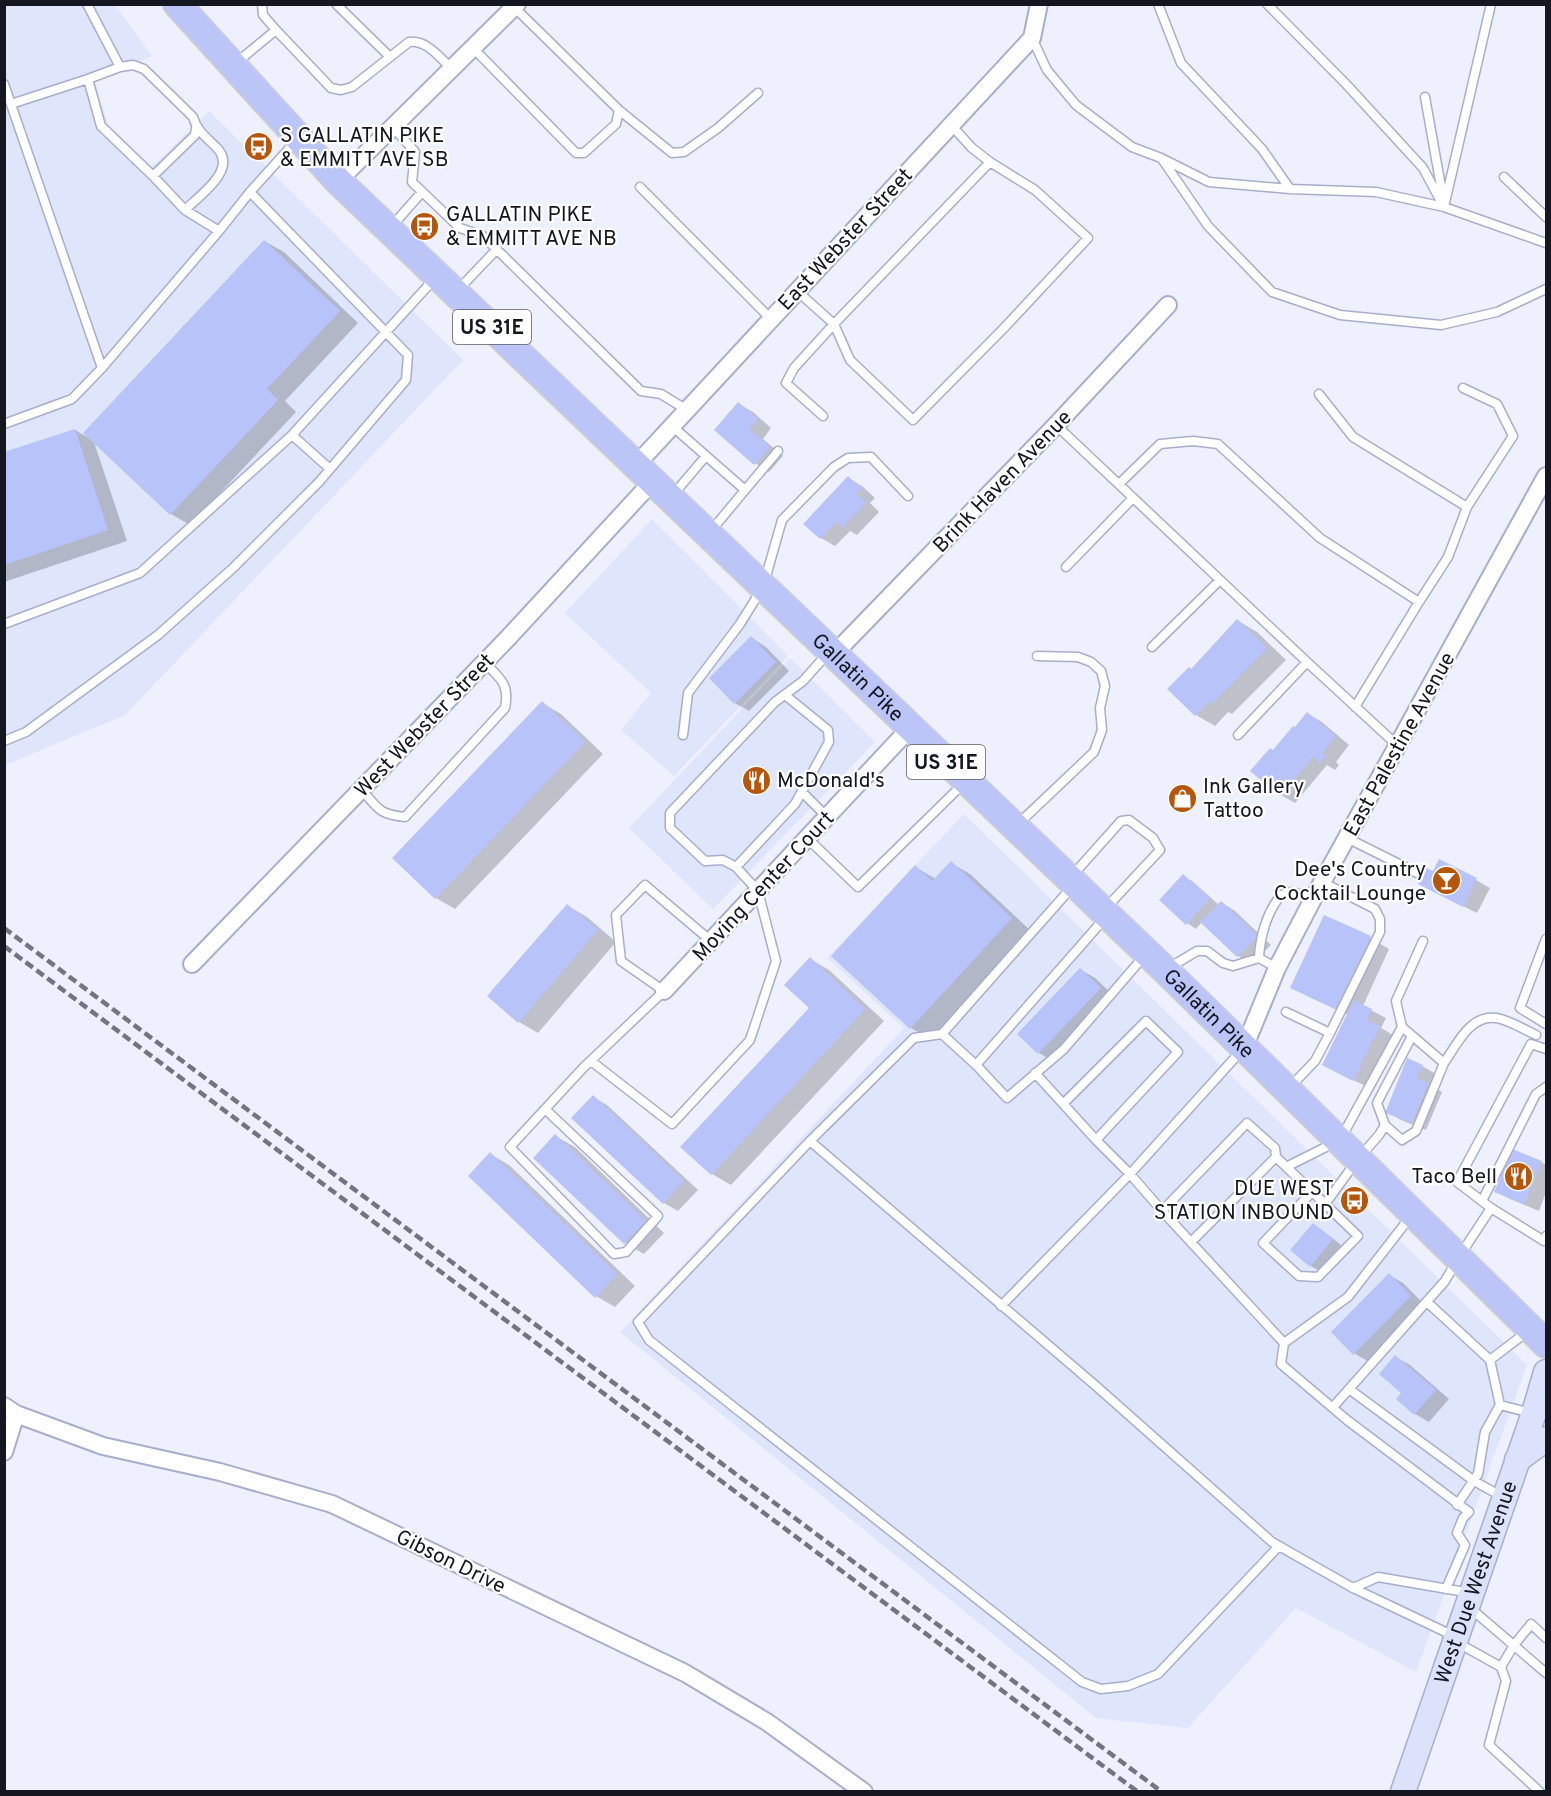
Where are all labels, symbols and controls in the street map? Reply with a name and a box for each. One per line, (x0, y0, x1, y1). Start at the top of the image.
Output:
place label: S GALLATIN PIKE & EMMITT AVE SB (280, 123, 448, 174)
bus stop icon: S GALLATIN PIKE & EMMITT AVE SB (243, 131, 275, 163)
street label: East Webster Street (773, 163, 919, 317)
place label: GALLATIN PIKE & EMMITT AVE NB (446, 202, 617, 253)
bus stop icon: GALLATIN PIKE & EMMITT AVE NB (409, 210, 441, 242)
road number: US 31E (453, 310, 531, 344)
street label: Brink Haven Avenue (928, 405, 1078, 559)
street label: Gallatin Pike (805, 628, 909, 728)
street label: West Webster Street (349, 648, 501, 804)
street label: East Palestine Avenue (1338, 648, 1462, 842)
road number: US 31E (907, 745, 985, 779)
restaurant icon: McDonald's (740, 764, 772, 796)
place label: McDonald's (777, 768, 885, 795)
place label: Ink Gallery Tattoo (1203, 774, 1304, 825)
shop icon: Ink Gallery Tattoo (1166, 782, 1198, 814)
street label: Moving Center Court (687, 806, 841, 968)
place label: Dee's Country Cocktail Lounge (1274, 857, 1426, 908)
bar icon: Dee's Country Cocktail Lounge (1431, 865, 1463, 897)
street label: Gallatin Pike (1157, 964, 1259, 1065)
restaurant icon: Taco Bell (1502, 1160, 1534, 1192)
place label: Taco Bell (1411, 1164, 1497, 1191)
place label: DUE WEST STATION INBOUND (1154, 1176, 1334, 1227)
bus stop icon: DUE WEST STATION INBOUND (1339, 1184, 1371, 1216)
street label: West Due West Avenue (1429, 1478, 1524, 1688)
street label: Gibson Drive (391, 1524, 510, 1601)

